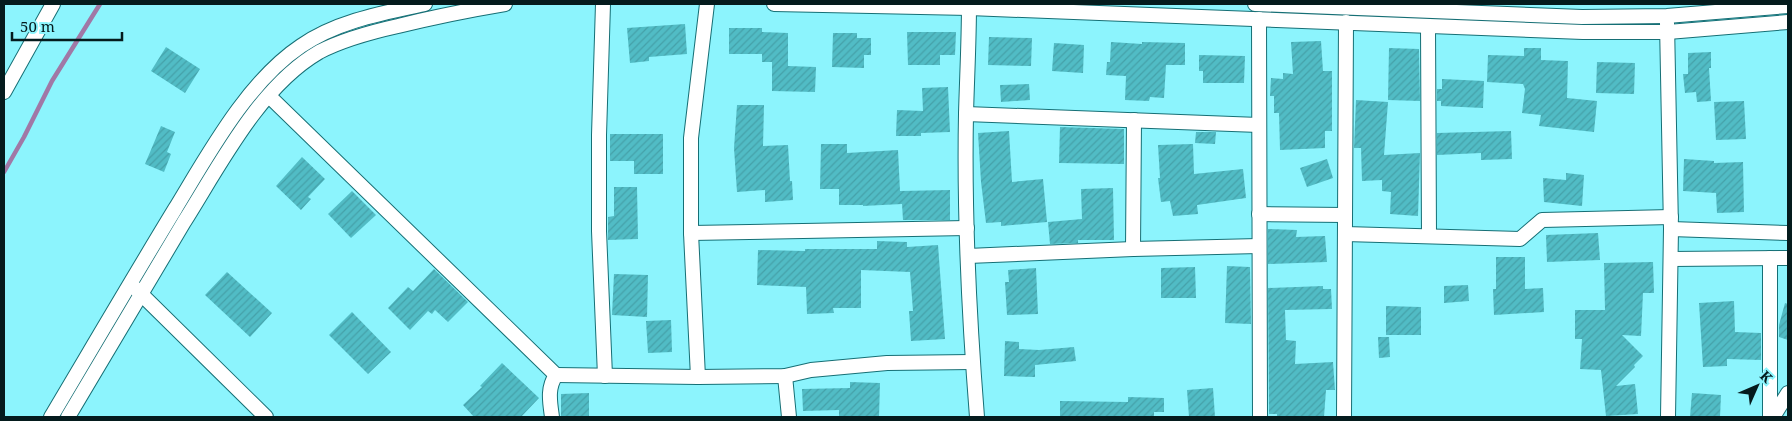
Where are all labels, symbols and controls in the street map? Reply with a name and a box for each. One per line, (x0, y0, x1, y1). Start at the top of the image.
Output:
scale bar (12, 10, 122, 42)
text: 50 m (20, 16, 55, 36)
north arrow (1732, 361, 1782, 411)
text: K (1756, 366, 1777, 387)

